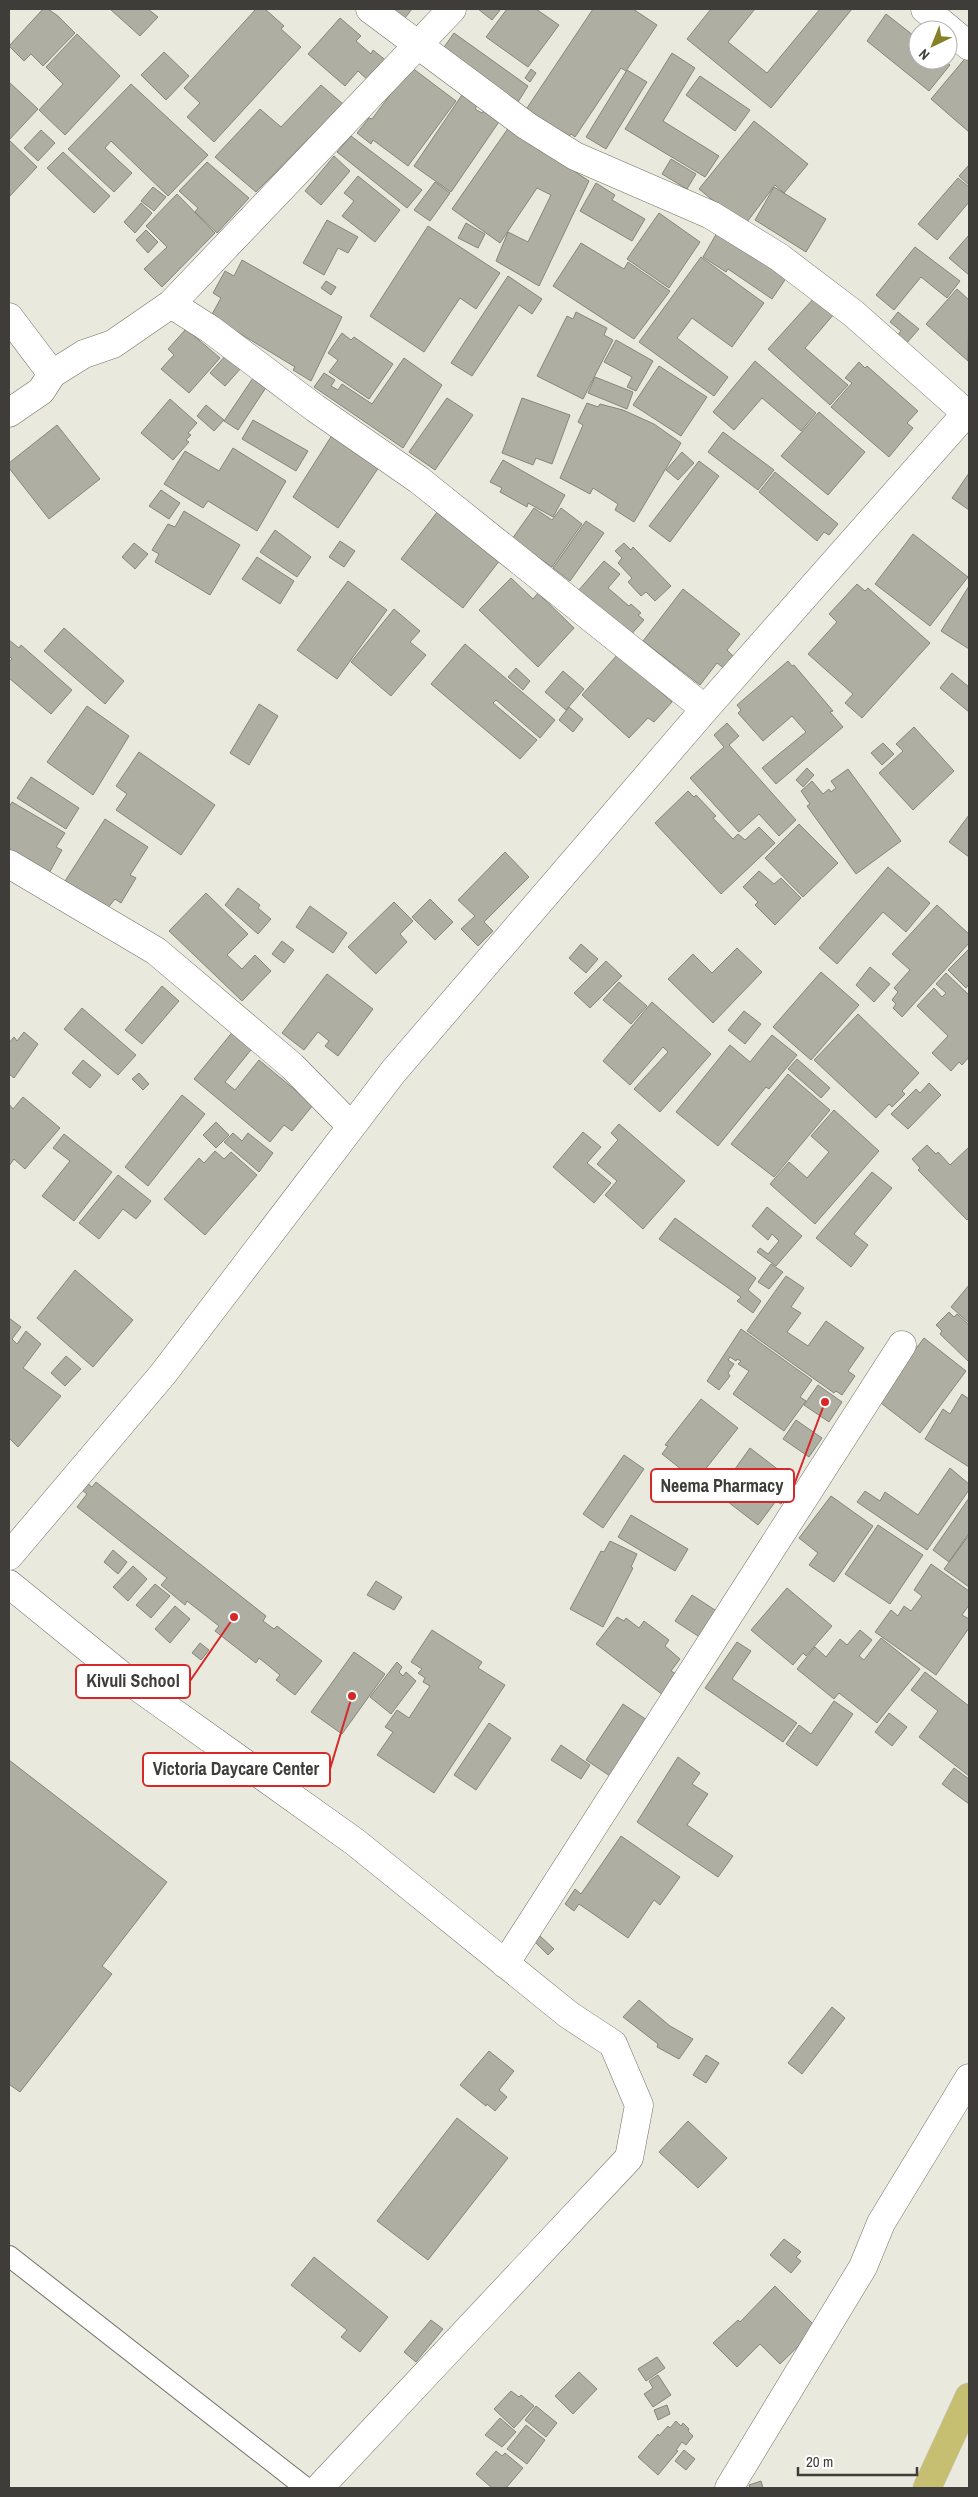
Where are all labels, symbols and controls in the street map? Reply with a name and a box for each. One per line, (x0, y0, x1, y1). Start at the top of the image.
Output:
north arrow (908, 20, 958, 70)
text: N (915, 45, 933, 64)
callout: Neema Pharmacy (651, 1469, 794, 1502)
text: Neema Pharmacy (660, 1473, 784, 1498)
callout: Kivuli School (76, 1665, 190, 1698)
text: Kivuli School (86, 1668, 180, 1693)
callout: Victoria Daycare Center (143, 1753, 330, 1786)
text: Victoria Daycare Center (153, 1756, 319, 1781)
scale bar (798, 2444, 917, 2476)
text: 20 m (806, 2451, 833, 2472)

